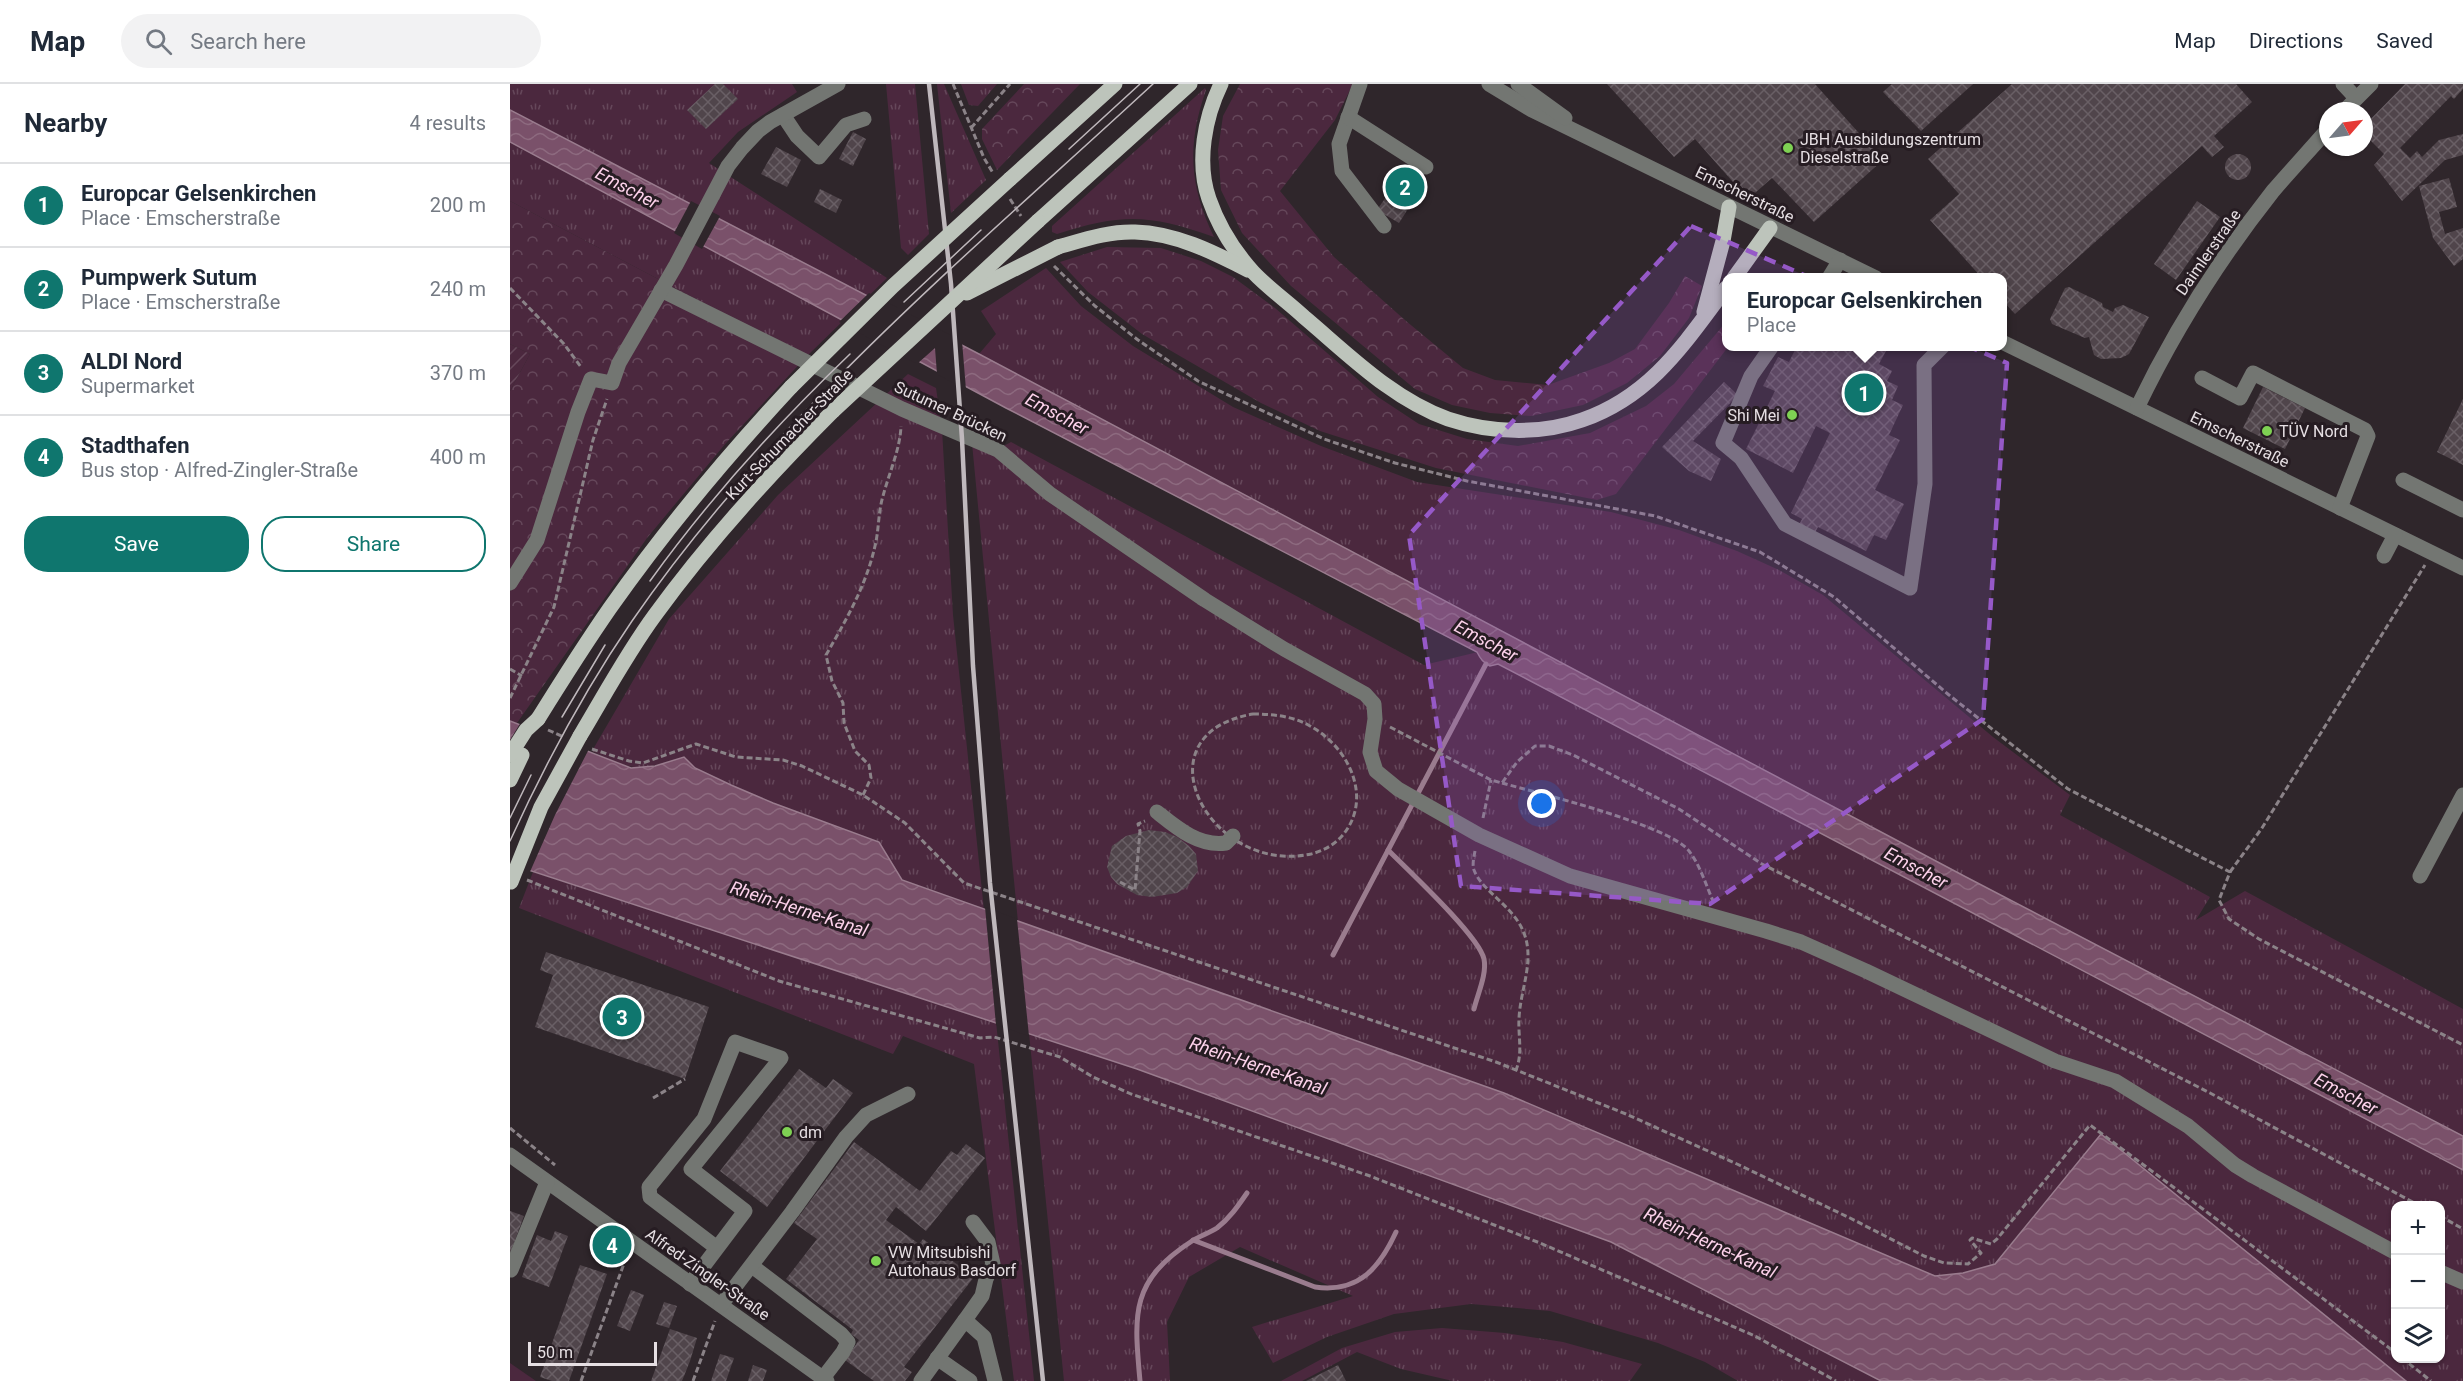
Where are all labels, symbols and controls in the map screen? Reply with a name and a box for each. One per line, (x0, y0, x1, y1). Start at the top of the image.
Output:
search box (121, 14, 541, 68)
text: Map (30, 25, 85, 58)
icon: search (142, 25, 175, 58)
text: Search here (190, 29, 306, 54)
text: Map (2174, 29, 2216, 53)
text: Directions (2249, 29, 2343, 53)
text: Saved (2376, 29, 2433, 53)
north arrow (2319, 102, 2373, 156)
text: Nearby (24, 108, 107, 138)
text: 4 results (410, 111, 486, 135)
place label: JBH Ausbildungszentrum Dieselstraße (1800, 130, 1981, 167)
marker: JBH Ausbildungszentrum Dieselstraße (1781, 141, 1795, 155)
water label: Emscher (592, 162, 663, 213)
street label: Emscherstraße (1692, 162, 1797, 227)
pin: 2 (1386, 164, 1424, 210)
text: Europcar Gelsenkirchen (81, 181, 316, 206)
text: 1 (38, 193, 49, 217)
text: 200 m (430, 193, 486, 217)
text: Place · Emscherstraße (81, 206, 280, 230)
street label: Daimlerstraße (2172, 206, 2245, 299)
text: Pumpwerk Sutum (81, 265, 257, 290)
popup (1722, 273, 2007, 351)
text: 2 (38, 277, 49, 301)
text: 240 m (430, 277, 486, 301)
text: Europcar Gelsenkirchen (1747, 288, 1982, 313)
text: Place · Emscherstraße (81, 290, 280, 314)
text: Place (1747, 313, 1796, 337)
text: ALDI Nord (81, 349, 182, 374)
text: 3 (38, 361, 49, 385)
text: 370 m (430, 361, 486, 385)
street label: Kurt-Schumacher-Straße (722, 365, 857, 504)
pin: 1 (1844, 370, 1884, 416)
text: Supermarket (81, 374, 195, 398)
street label: Sutumer Brücken (891, 377, 1010, 446)
water label: Emscher (1022, 388, 1093, 439)
place label: Shi Mei (1727, 406, 1780, 425)
street label: Emscherstraße (2187, 407, 2292, 472)
marker: Shi Mei (1785, 408, 1799, 422)
place label: TÜV Nord (2279, 422, 2348, 441)
marker: TÜV Nord (2260, 424, 2274, 438)
text: Stadthafen (81, 433, 190, 458)
text: 4 (38, 445, 49, 469)
text: 400 m (430, 445, 486, 469)
text: Bus stop · Alfred-Zingler-Straße (81, 458, 358, 482)
button: Save (24, 516, 249, 572)
button: Share (261, 516, 486, 572)
water label: Emscher (1451, 615, 1522, 666)
your location (1527, 789, 1556, 818)
water label: Emscher (1881, 842, 1952, 893)
water label: Rhein-Herne-Kanal (728, 876, 871, 941)
pin: 3 (602, 994, 642, 1040)
water label: Rhein-Herne-Kanal (1187, 1032, 1330, 1099)
water label: Emscher (2311, 1068, 2382, 1119)
place label: dm (799, 1123, 822, 1142)
marker: dm (780, 1125, 794, 1139)
map controls (2391, 1201, 2445, 1363)
button: + (2391, 1201, 2445, 1255)
water label: Rhein-Herne-Kanal (1641, 1203, 1780, 1283)
pin: 4 (592, 1222, 632, 1268)
street label: Alfred-Zingler-Straße (642, 1224, 773, 1324)
place label: VW Mitsubishi Autohaus Basdorf (888, 1243, 1017, 1280)
marker: VW Mitsubishi Autohaus Basdorf (869, 1254, 883, 1268)
button: − (2391, 1255, 2445, 1309)
button: layers (2391, 1309, 2445, 1363)
scale bar (528, 1339, 657, 1366)
text: 50 m (537, 1343, 573, 1362)

